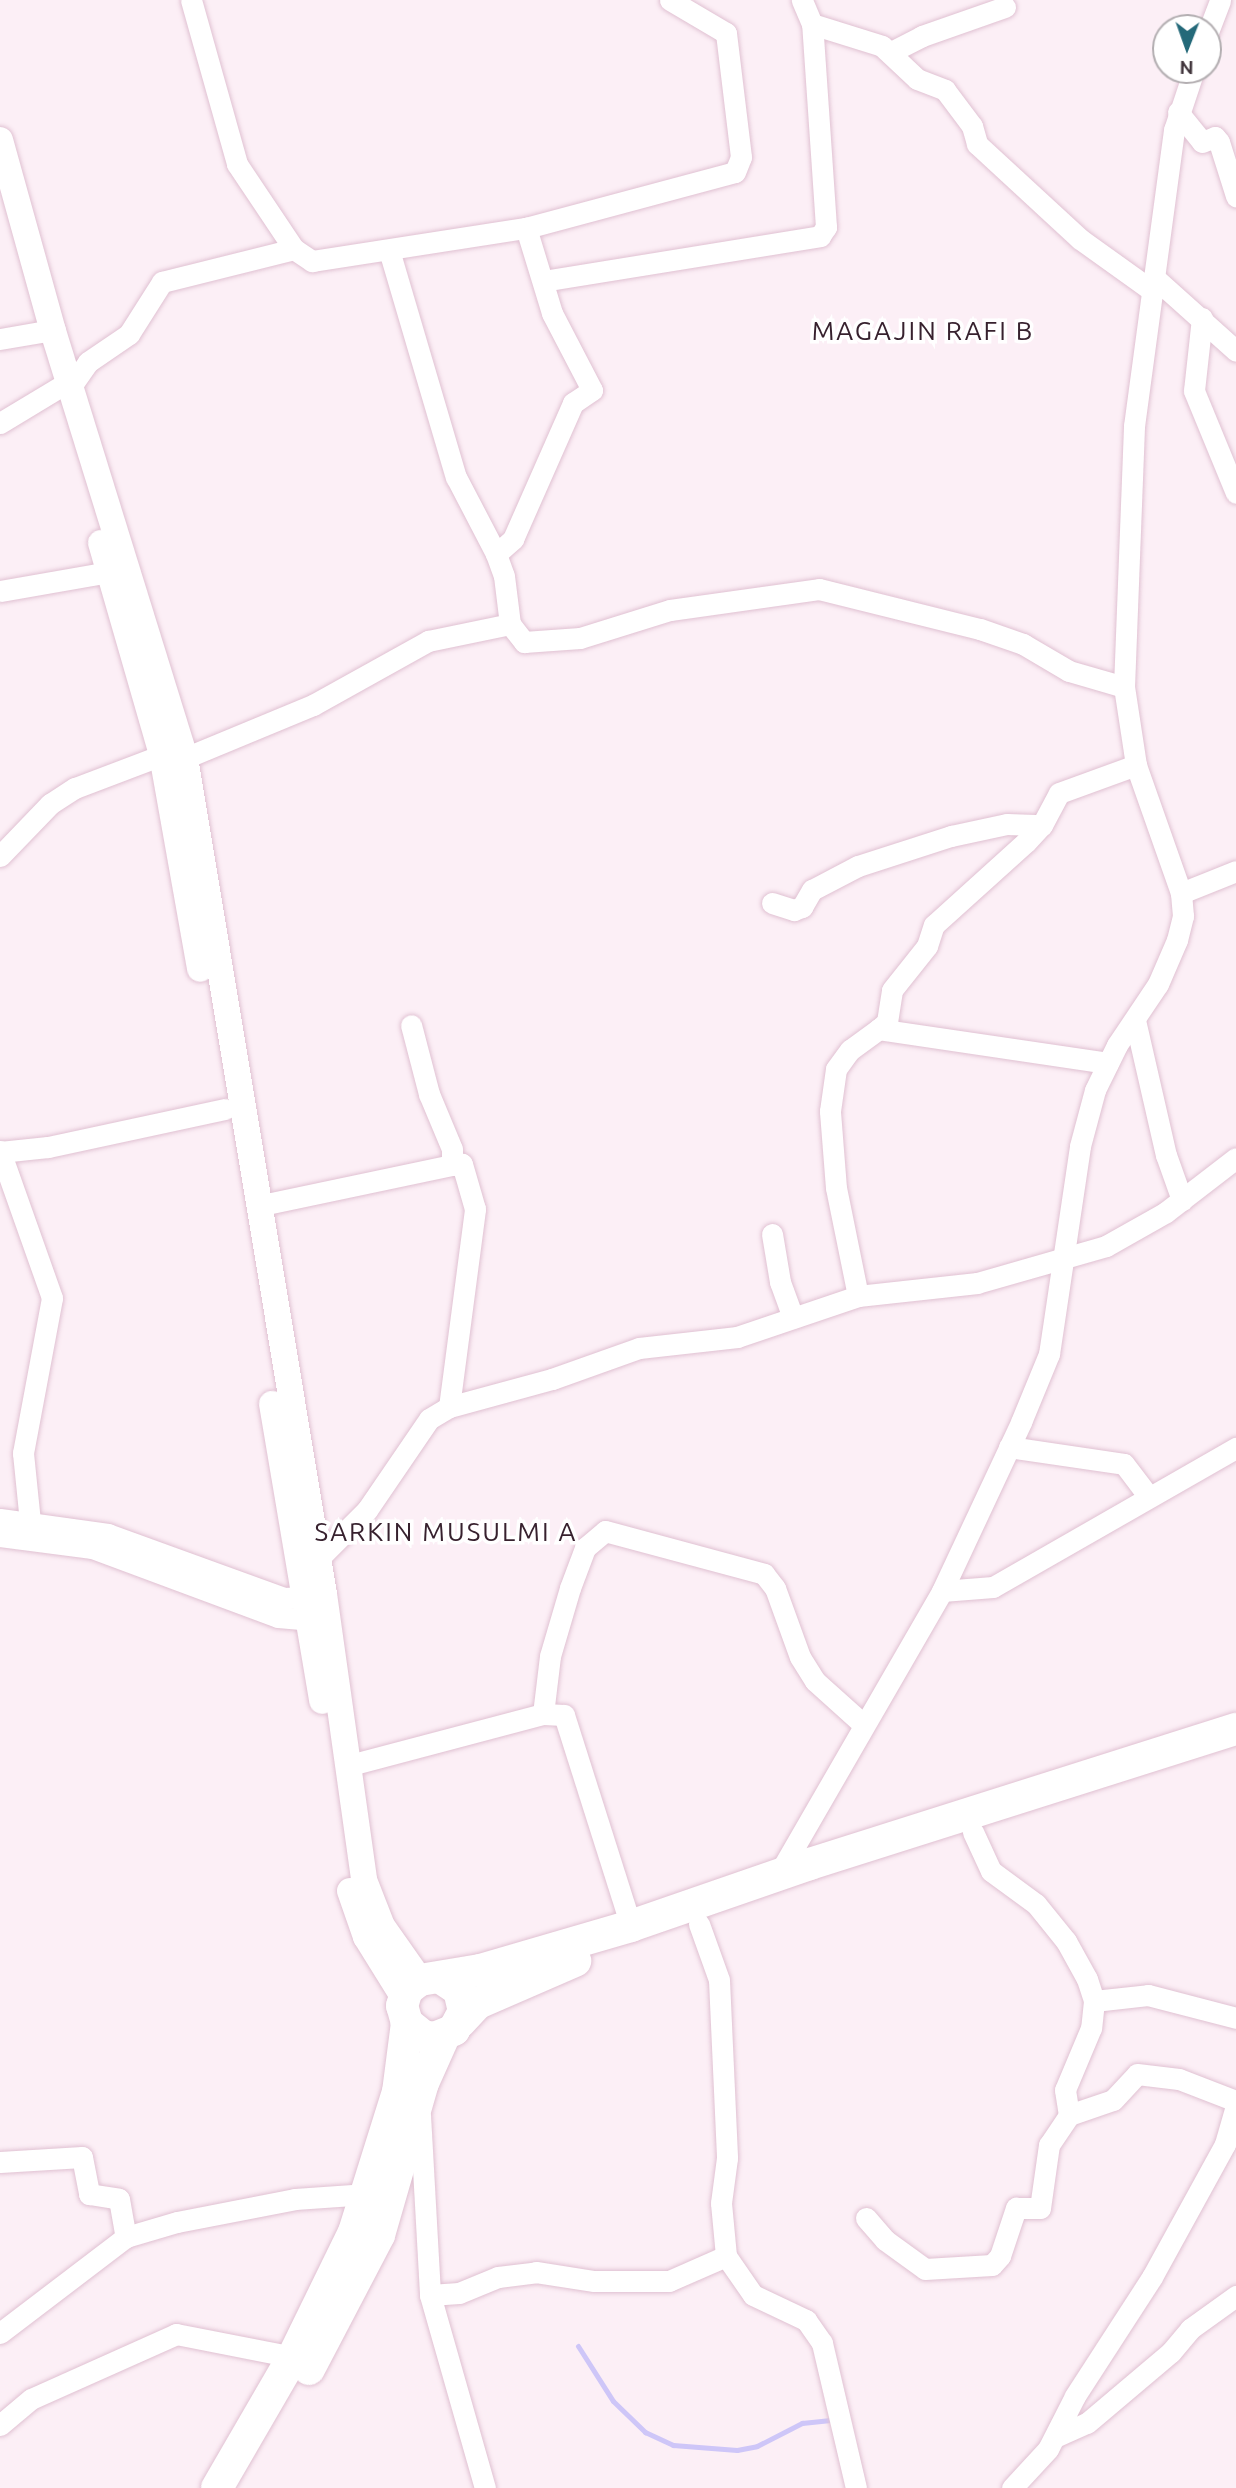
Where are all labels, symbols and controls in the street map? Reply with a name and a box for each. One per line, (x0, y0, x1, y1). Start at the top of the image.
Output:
north arrow (1152, 14, 1222, 84)
text: N (1179, 57, 1194, 79)
district label: MAGAJIN RAFI B (813, 315, 1033, 347)
district label: SARKIN MUSULMI A (317, 1516, 575, 1548)

